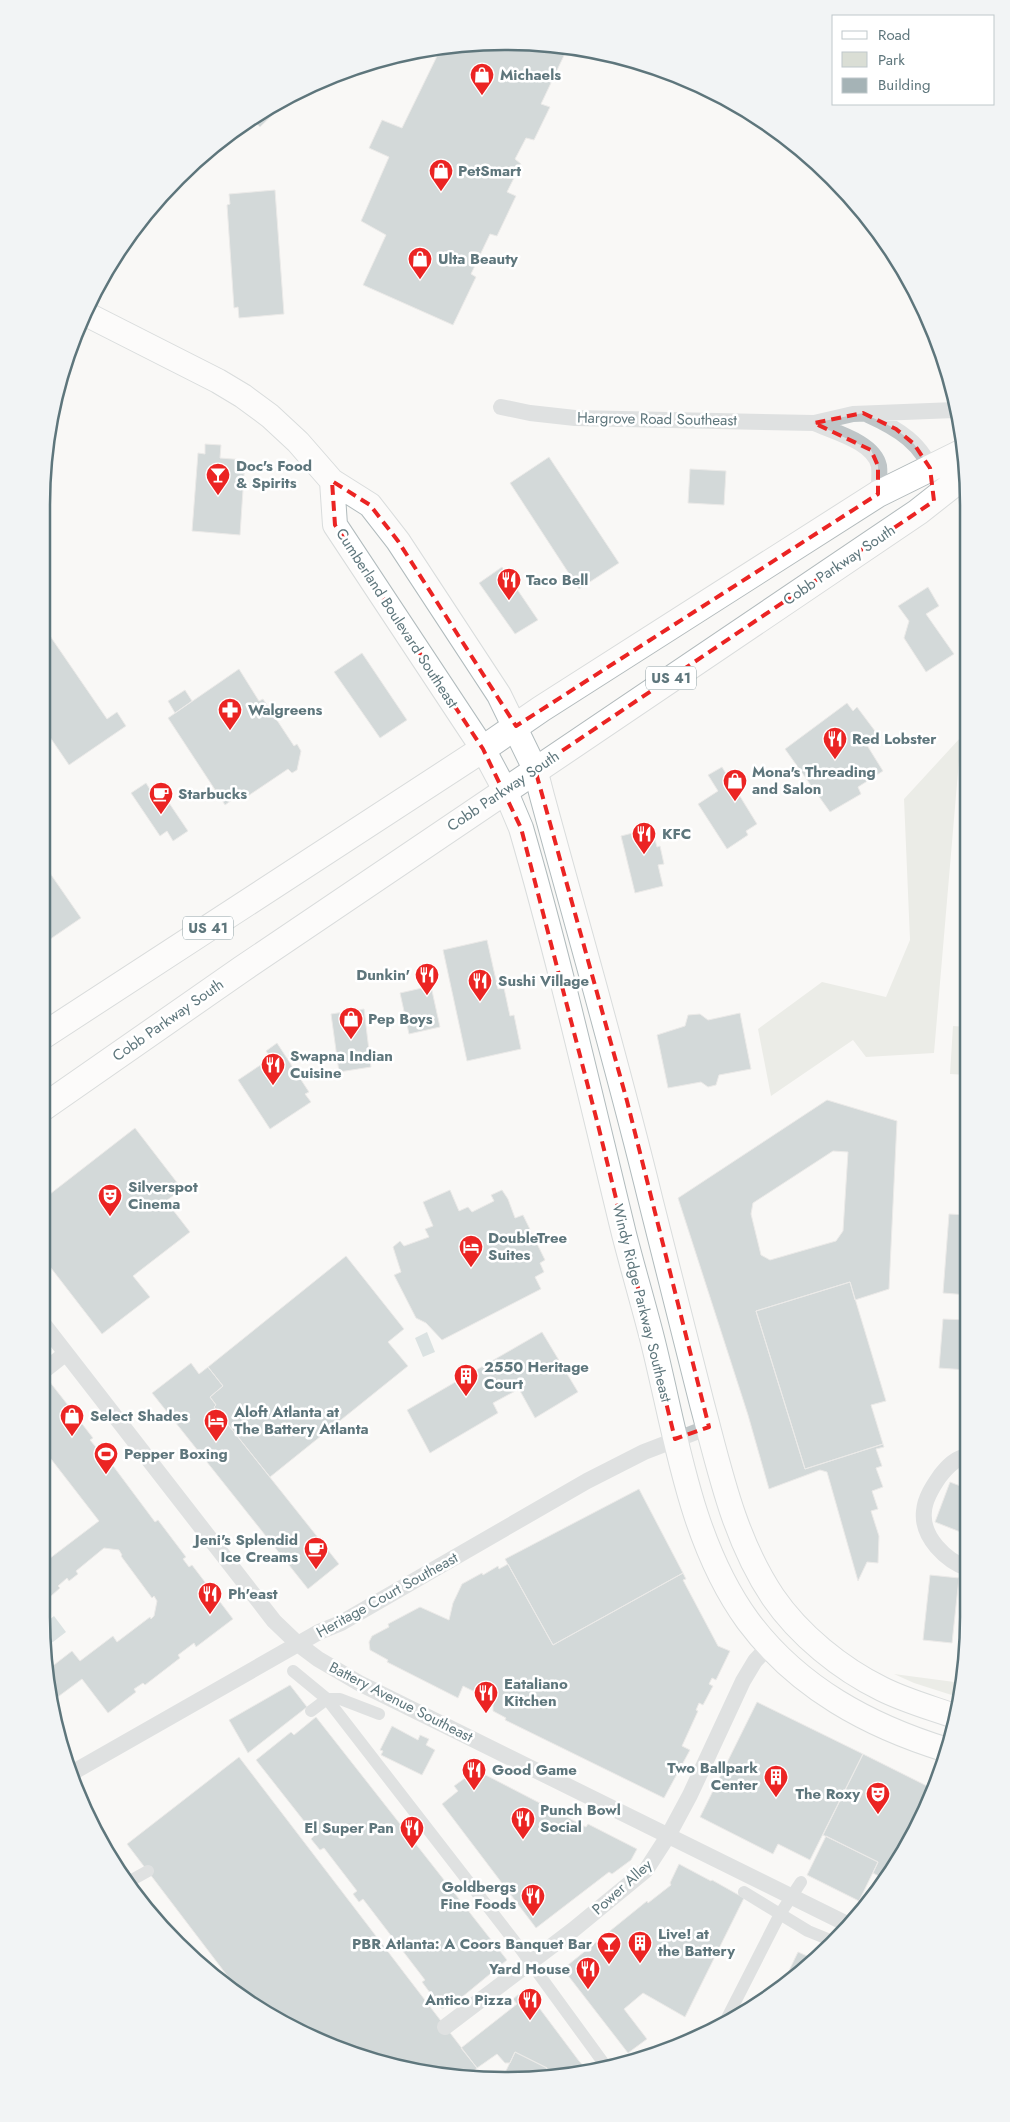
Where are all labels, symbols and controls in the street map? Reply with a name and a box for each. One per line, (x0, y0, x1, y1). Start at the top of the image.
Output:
legend (832, 15, 995, 105)
text: Road (878, 24, 910, 46)
text: Park (878, 49, 905, 71)
shop icon: Michaels (469, 62, 495, 96)
place label: Michaels (500, 64, 561, 86)
text: Building (878, 74, 930, 96)
shop icon: PetSmart (428, 158, 454, 192)
place label: PetSmart (458, 160, 521, 182)
shop icon: Ulta Beauty (407, 246, 433, 280)
place label: Ulta Beauty (438, 248, 518, 270)
street label: Hargrove Road Southeast (577, 407, 738, 431)
place label: Doc's Food & Spirits (236, 455, 312, 494)
bar icon: Doc's Food & Spirits (205, 462, 231, 496)
street label: Cobb Parkway South (778, 519, 900, 611)
street label: Cumberland Boulevard Southeast (330, 524, 464, 713)
restaurant icon: Taco Bell (496, 567, 522, 601)
place label: Taco Bell (526, 569, 588, 591)
road number: US 41 (646, 666, 696, 690)
pharmacy icon: Walgreens (217, 697, 243, 731)
place label: Walgreens (248, 699, 323, 721)
restaurant icon: Red Lobster (822, 726, 848, 760)
place label: Red Lobster (852, 728, 937, 750)
street label: Cobb Parkway South (442, 745, 564, 837)
place label: Mona's Threading and Salon (752, 761, 876, 800)
shop icon: Mona's Threading and Salon (722, 768, 748, 802)
cafe icon: Starbucks (148, 781, 174, 815)
place label: Starbucks (178, 783, 247, 805)
restaurant icon: KFC (631, 821, 657, 855)
place label: KFC (662, 823, 691, 845)
road number: US 41 (183, 916, 233, 940)
restaurant icon: Dunkin' (414, 962, 440, 996)
place label: Dunkin' (356, 964, 410, 986)
restaurant icon: Sushi Village (467, 968, 493, 1002)
place label: Sushi Village (498, 970, 590, 992)
street label: Cobb Parkway South (108, 973, 228, 1067)
shop icon: Pep Boys (338, 1006, 364, 1040)
place label: Pep Boys (368, 1008, 433, 1030)
place label: Swapna Indian Cuisine (290, 1045, 393, 1084)
restaurant icon: Swapna Indian Cuisine (260, 1052, 286, 1086)
place label: Silverspot Cinema (128, 1176, 198, 1215)
theatre icon: Silverspot Cinema (97, 1183, 123, 1217)
street label: Windy Ridge Parkway Southeast (607, 1202, 677, 1405)
place label: DoubleTree Suites (488, 1227, 568, 1266)
hotel icon: DoubleTree Suites (458, 1234, 484, 1268)
place label: 2550 Heritage Court (484, 1356, 589, 1395)
building icon: 2550 Heritage Court (453, 1363, 479, 1397)
place label: Aloft Atlanta at The Battery Atlanta (233, 1401, 369, 1440)
shop icon: Select Shades (59, 1403, 85, 1437)
place label: Select Shades (90, 1405, 188, 1427)
hotel icon: Aloft Atlanta at The Battery Atlanta (203, 1408, 229, 1442)
sports icon: Pepper Boxing (93, 1441, 119, 1475)
place label: Pepper Boxing (124, 1443, 228, 1465)
place label: Jeni's Splendid Ice Creams (192, 1529, 298, 1568)
cafe icon: Jeni's Splendid Ice Creams (303, 1536, 329, 1570)
street label: Heritage Court Southeast (312, 1547, 462, 1643)
restaurant icon: Ph'east (197, 1581, 223, 1615)
place label: Ph'east (228, 1583, 278, 1605)
street label: Battery Avenue Southeast (325, 1656, 477, 1748)
place label: Eataliano Kitchen (504, 1673, 568, 1712)
restaurant icon: Eataliano Kitchen (473, 1680, 499, 1714)
restaurant icon: Good Game (461, 1757, 487, 1791)
place label: Two Ballpark Center (667, 1757, 759, 1796)
place label: Good Game (492, 1759, 577, 1781)
building icon: Two Ballpark Center (763, 1764, 789, 1798)
theatre icon: The Roxy (865, 1781, 891, 1815)
place label: The Roxy (796, 1783, 860, 1805)
place label: Punch Bowl Social (540, 1799, 621, 1838)
restaurant icon: Punch Bowl Social (510, 1806, 536, 1840)
restaurant icon: El Super Pan (399, 1815, 425, 1849)
place label: El Super Pan (304, 1817, 394, 1839)
street label: Power Alley (587, 1854, 657, 1920)
place label: Goldbergs Fine Foods (440, 1876, 516, 1915)
restaurant icon: Goldbergs Fine Foods (520, 1883, 546, 1917)
place label: Live! at the Battery (658, 1923, 735, 1962)
building icon: Live! at the Battery (627, 1930, 653, 1964)
bar icon: PBR Atlanta: A Coors Banquet Bar (596, 1931, 622, 1965)
place label: PBR Atlanta: A Coors Banquet Bar (352, 1933, 593, 1955)
restaurant icon: Yard House (575, 1956, 601, 1990)
place label: Yard House (488, 1958, 570, 1980)
restaurant icon: Antico Pizza (517, 1987, 543, 2021)
place label: Antico Pizza (424, 1989, 512, 2011)

